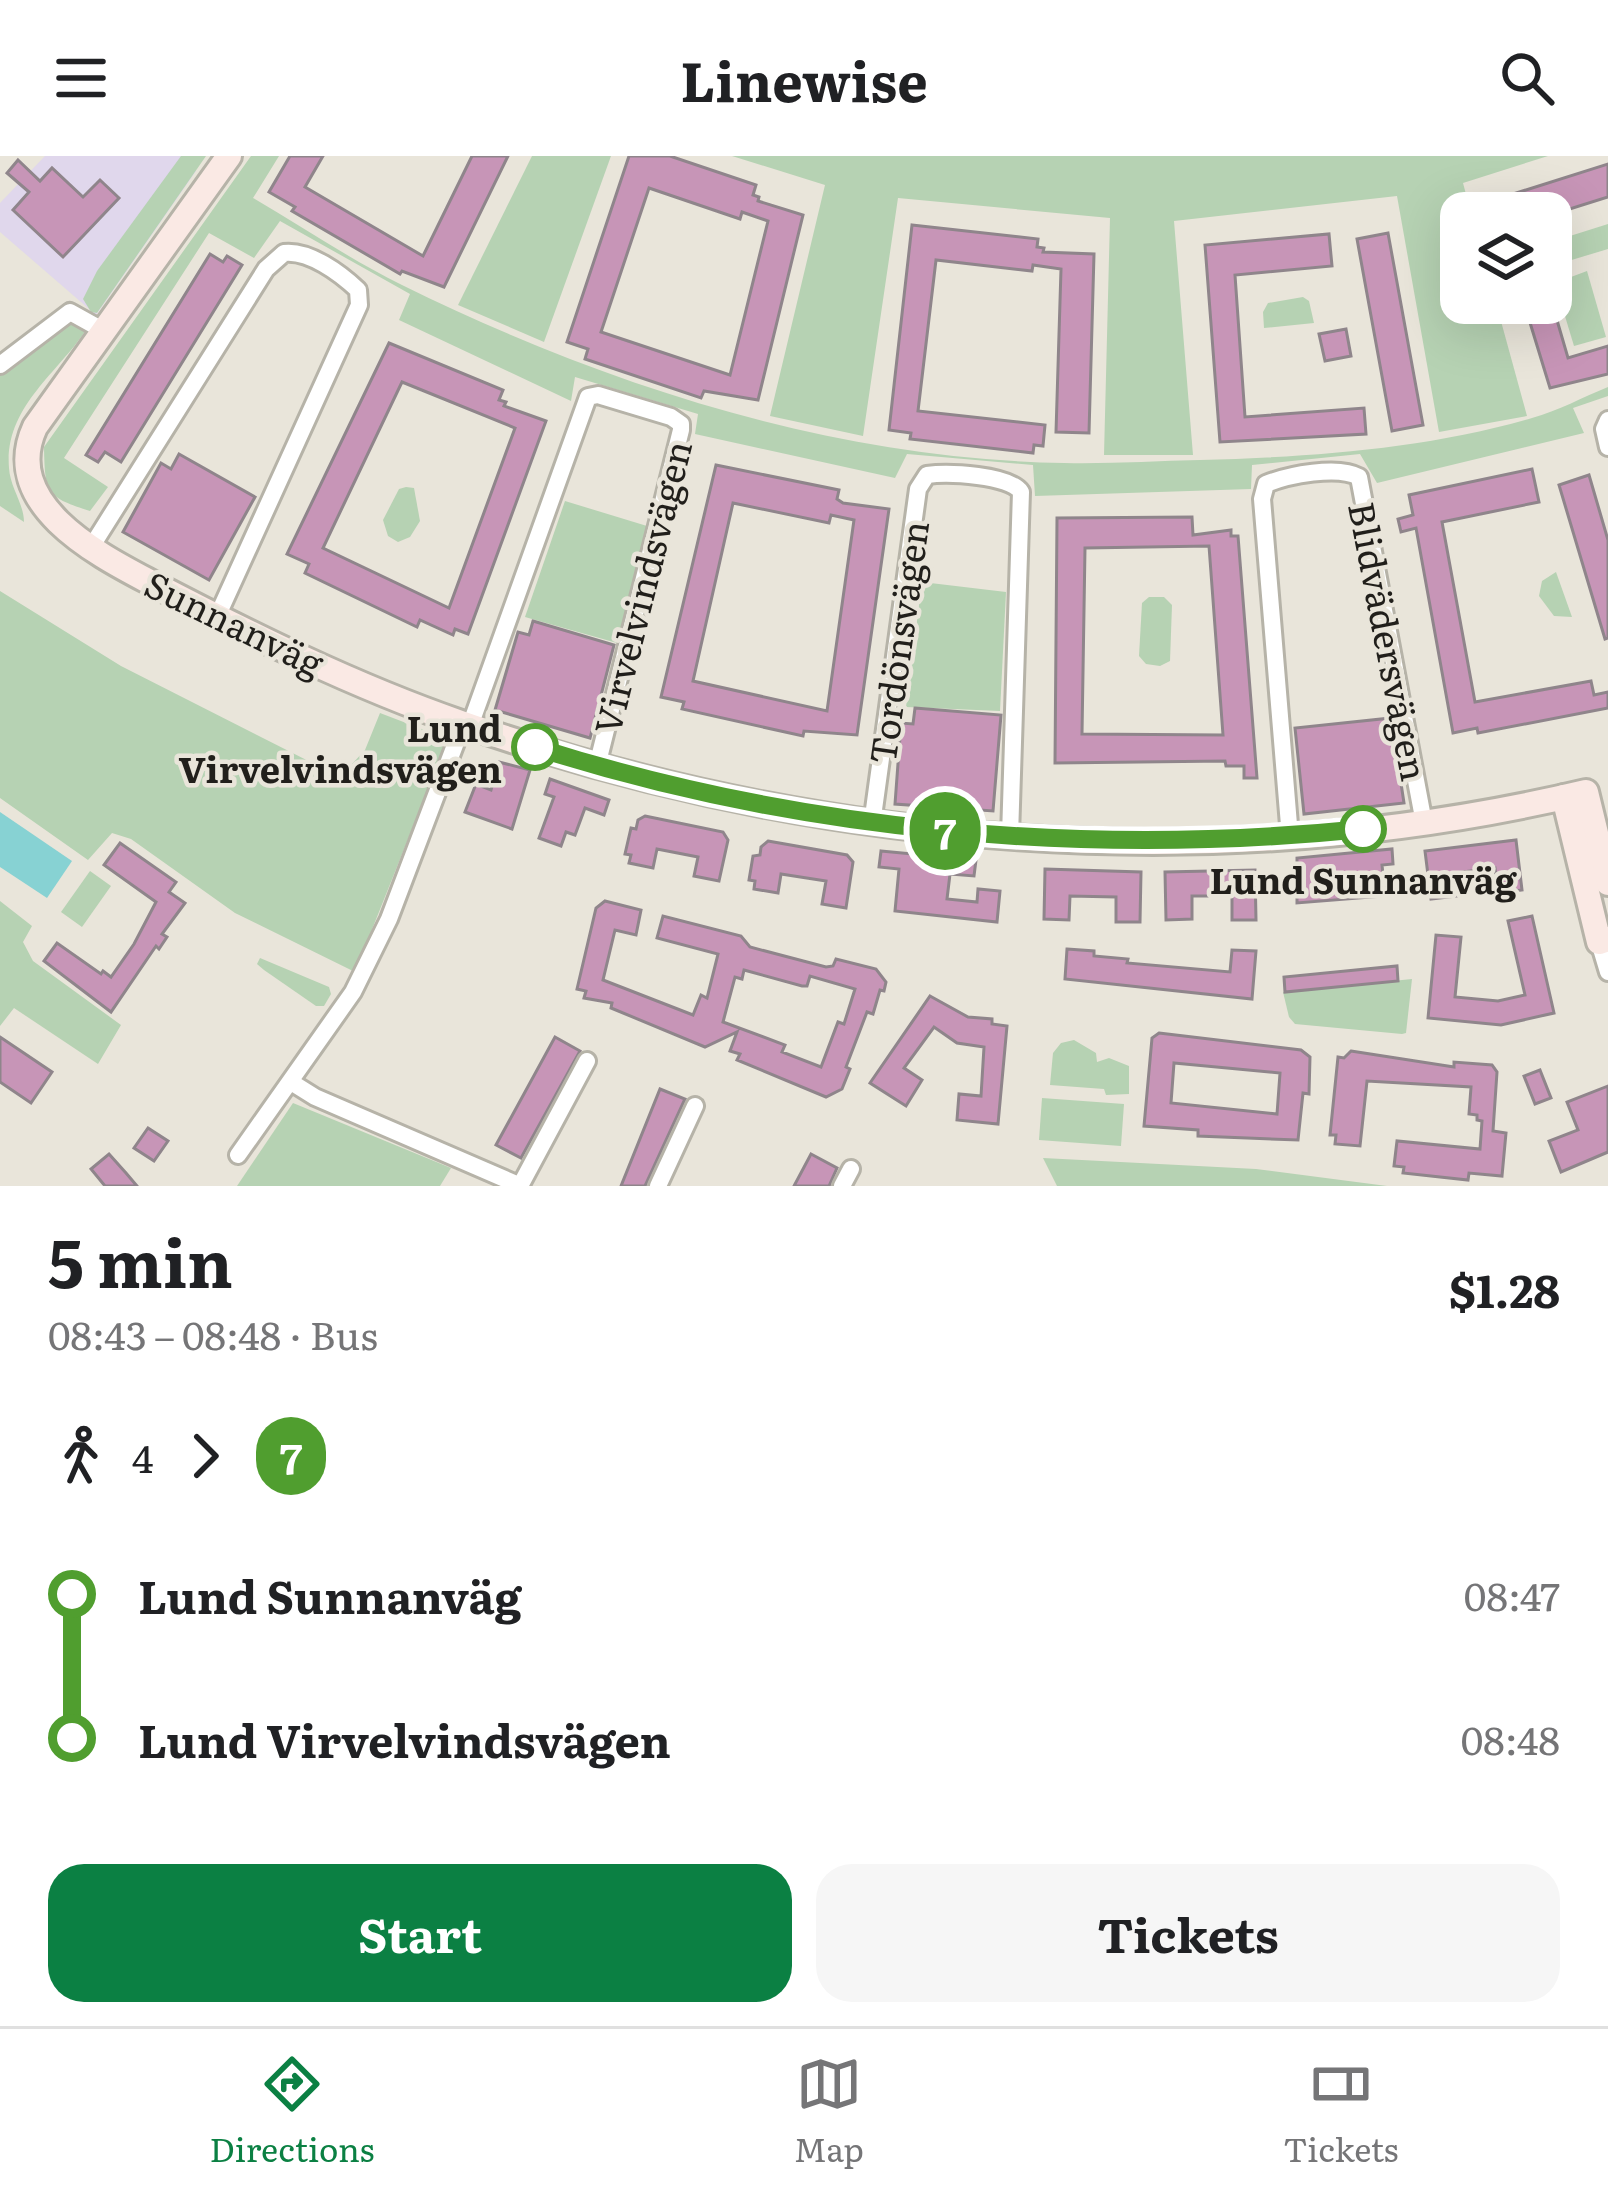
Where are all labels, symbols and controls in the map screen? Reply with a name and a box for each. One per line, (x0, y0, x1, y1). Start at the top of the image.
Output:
text: Linewise (680, 38, 928, 119)
icon: menu (48, 45, 114, 111)
icon: search (1494, 45, 1560, 111)
map controls (1440, 192, 1572, 324)
button: layers (1440, 192, 1572, 324)
street label: Virvelvindsvägen (579, 435, 703, 739)
street label: Blidvädersvägen (1337, 497, 1443, 785)
street label: Tordönsvägen (854, 517, 940, 767)
street label: Sunnanväg (137, 556, 334, 689)
place label: Lund Virvelvindsvägen (179, 700, 502, 794)
marker: Lund Virvelvindsvägen (513, 725, 557, 769)
line badge: 7 (906, 792, 984, 870)
text: 7 (934, 800, 956, 862)
marker: Lund Sunnanväg (1341, 807, 1385, 851)
place label: Lund Sunnanväg (1210, 852, 1518, 905)
text: 5 min (48, 1210, 233, 1308)
text: $1.28 (1449, 1255, 1560, 1322)
text: 08:43 – 08:48 · Bus (48, 1304, 378, 1362)
icon: walk (48, 1423, 114, 1489)
icon: forward (172, 1423, 238, 1489)
text: 7 (280, 1425, 302, 1487)
text: 4 (132, 1427, 154, 1485)
text: Lund Sunnanväg (138, 1561, 522, 1628)
text: 08:47 (1464, 1565, 1560, 1623)
text: Lund Virvelvindsvägen (138, 1705, 671, 1772)
text: 08:48 (1461, 1709, 1560, 1767)
button: Start (48, 1864, 792, 2002)
button: Tickets (816, 1864, 1560, 2002)
tab: Directions (210, 2051, 374, 2172)
tab: Map (794, 2051, 864, 2172)
tab: Tickets (1283, 2051, 1398, 2172)

